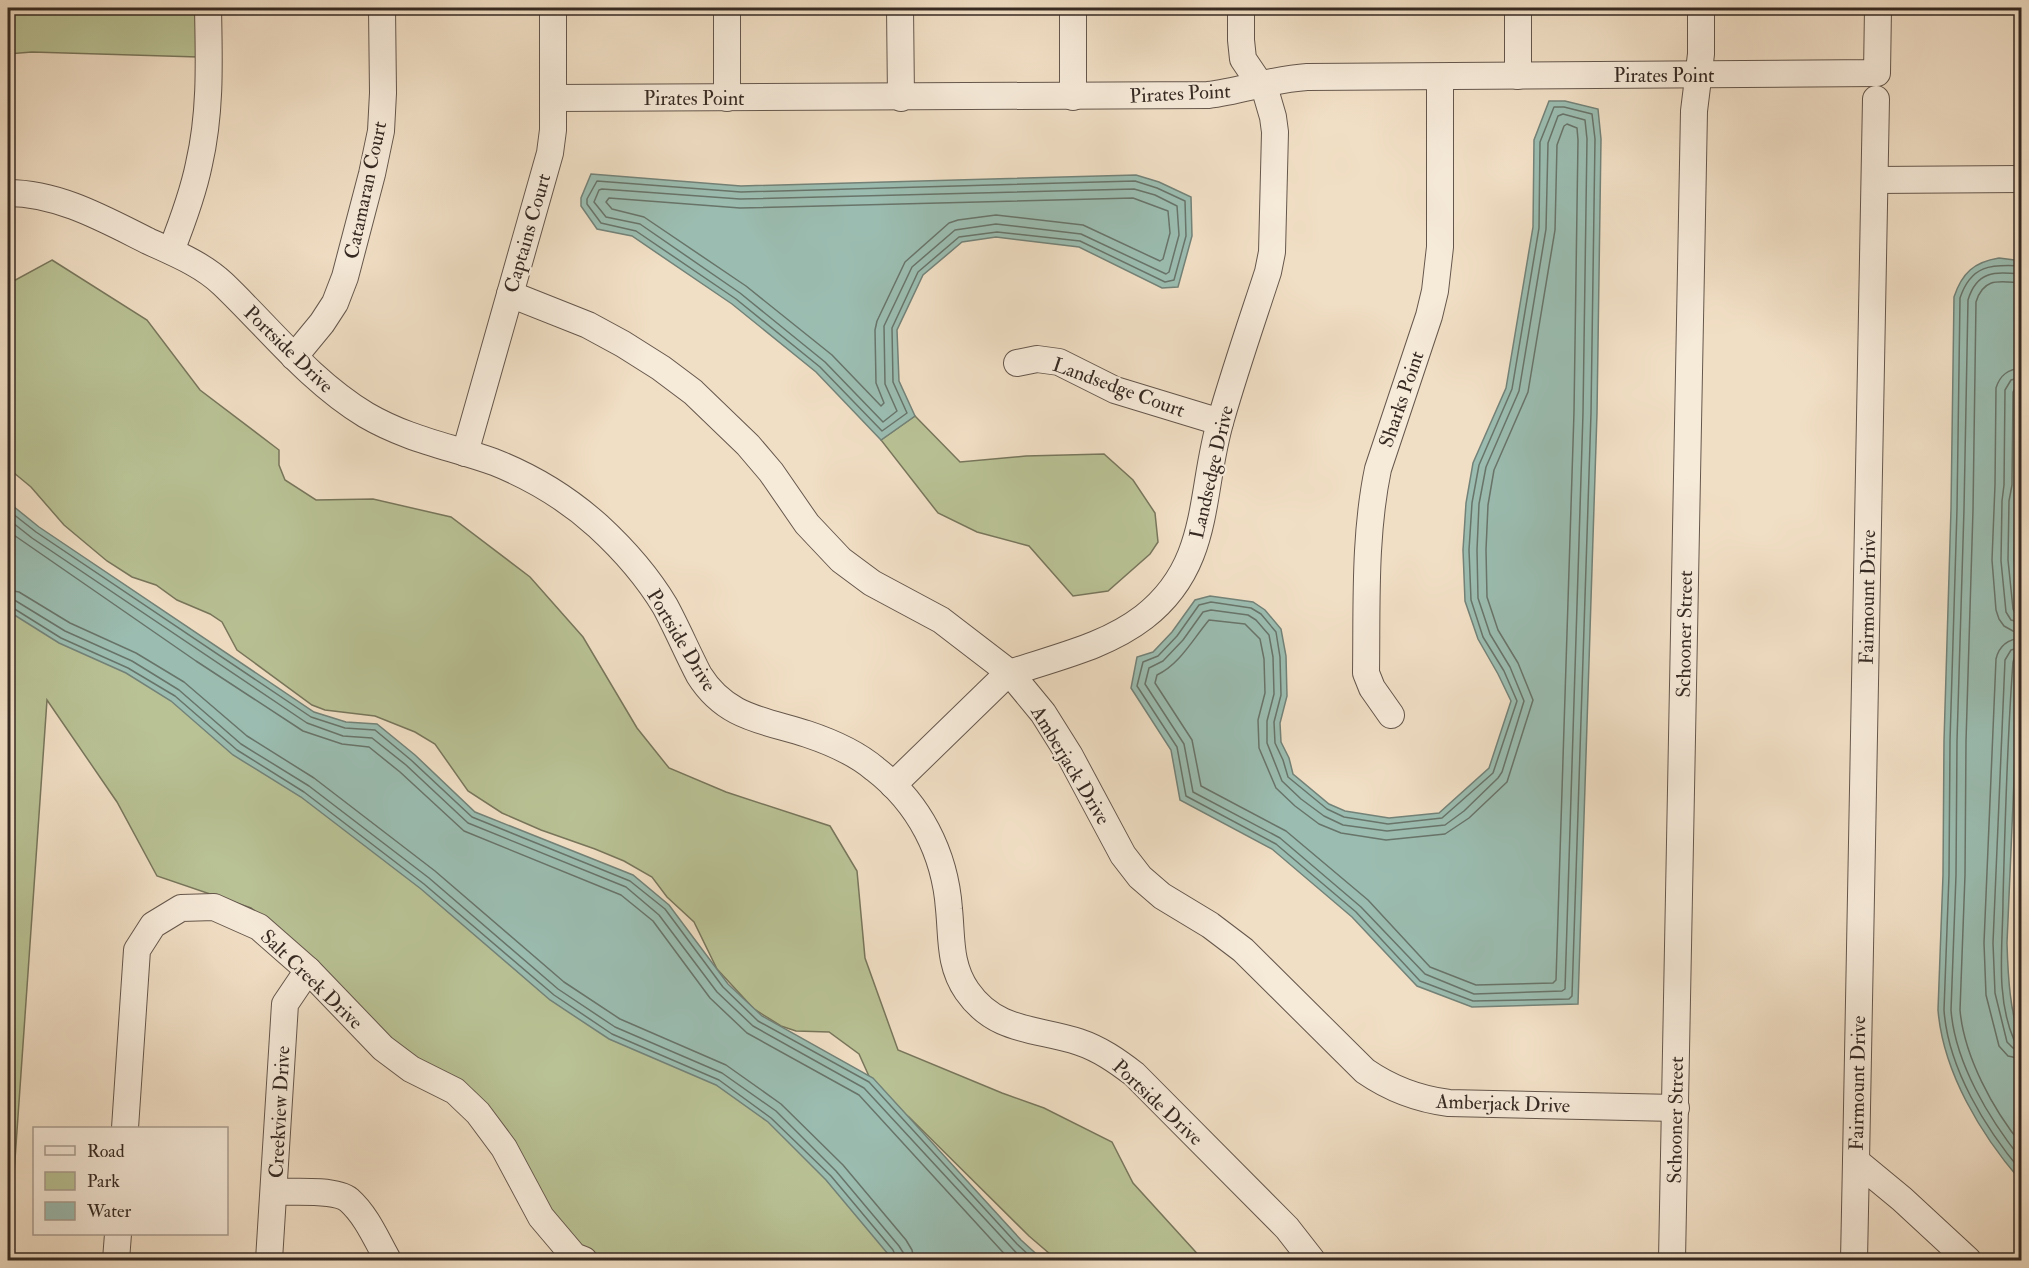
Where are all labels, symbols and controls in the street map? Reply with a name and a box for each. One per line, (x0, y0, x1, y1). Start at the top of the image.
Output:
street label: Pirates Point (1613, 63, 1715, 88)
street label: Pirates Point (1129, 78, 1232, 109)
street label: Pirates Point (643, 86, 745, 111)
street label: Catamaran Court (339, 119, 392, 261)
street label: Captains Court (499, 170, 558, 296)
street label: Portside Drive (239, 300, 339, 398)
street label: Sharks Point (1373, 347, 1430, 451)
street label: Landsedge Court (1049, 352, 1189, 423)
street label: Landsedge Drive (1184, 403, 1239, 541)
street label: Fairmount Drive (1854, 529, 1881, 665)
street label: Schooner Street (1671, 570, 1698, 698)
street label: Portside Drive (641, 585, 722, 696)
street label: Amberjack Drive (1025, 700, 1116, 829)
street label: Salt Creek Drive (255, 924, 368, 1035)
street label: Fairmount Drive (1844, 1015, 1871, 1151)
street label: Creekview Drive (264, 1045, 295, 1179)
street label: Portside Drive (1107, 1054, 1208, 1151)
street label: Schooner Street (1662, 1056, 1689, 1184)
street label: Amberjack Drive (1434, 1089, 1571, 1118)
legend (33, 1127, 228, 1235)
text: Road (87, 1140, 125, 1163)
text: Park (87, 1170, 120, 1193)
text: Water (86, 1200, 131, 1223)

